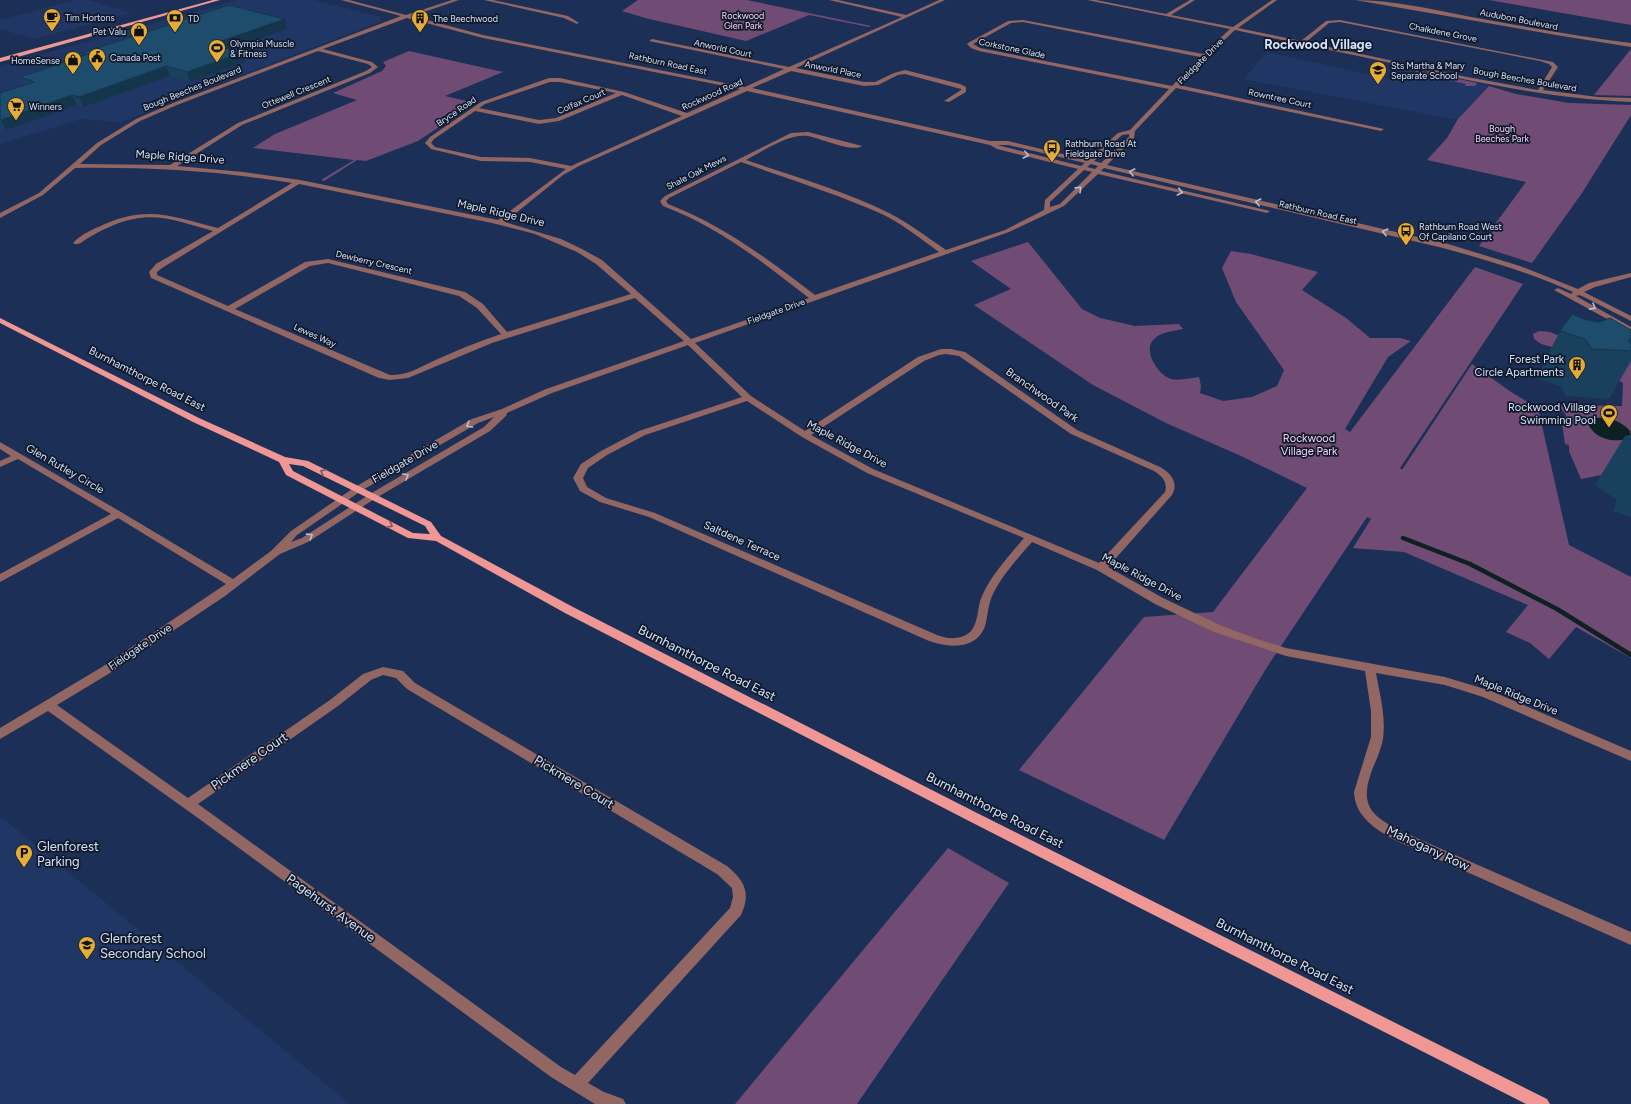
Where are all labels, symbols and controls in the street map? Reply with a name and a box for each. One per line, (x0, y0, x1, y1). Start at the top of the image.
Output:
street label: Audubon Boulevard (1479, 6, 1559, 32)
cafe icon: Tim Hortons (42, 7, 62, 32)
bank icon: TD (165, 8, 185, 33)
building icon: The Beechwood (410, 8, 430, 33)
park label: Rockwood Glen Park (722, 10, 764, 31)
place label: Tim Hortons (65, 12, 115, 23)
place label: TD (188, 13, 199, 24)
place label: The Beechwood (433, 13, 498, 24)
street label: Chalkdene Grove (1408, 20, 1478, 44)
shop icon: Pet Valu (129, 21, 149, 46)
place label: Pet Valu (93, 26, 126, 37)
street label: Anworld Court (693, 36, 754, 60)
street label: Corkstone Glade (978, 36, 1046, 60)
street label: Fieldgate Drive (1175, 36, 1225, 86)
district label: Rockwood Village (1264, 37, 1372, 52)
sports icon: Olympia Muscle & Fitness (207, 38, 227, 63)
place label: Olympia Muscle & Fitness (230, 38, 294, 59)
public building icon: Canada Post (87, 47, 107, 72)
street label: Rathburn Road East (628, 49, 709, 77)
shop icon: HomeSense (63, 50, 83, 75)
place label: Canada Post (110, 52, 161, 63)
place label: HomeSense (11, 55, 60, 66)
street label: Anworld Place (804, 58, 862, 80)
school or university icon: Sts Martha & Mary Separate School (1368, 60, 1388, 85)
place label: Sts Martha & Mary Separate School (1391, 60, 1465, 81)
street label: Bough Beeches Boulevard (141, 63, 243, 113)
street label: Bough Beeches Boulevard (1472, 64, 1578, 94)
street label: Ottewell Crescent (260, 73, 333, 111)
street label: Rockwood Road (680, 76, 744, 112)
street label: Colfax Court (555, 86, 607, 116)
street label: Rowntree Court (1247, 86, 1313, 110)
street label: Bryce Road (434, 94, 478, 128)
supermarket icon: Winners (6, 96, 26, 121)
place label: Winners (29, 101, 62, 112)
park label: Bough Beeches Park (1475, 123, 1529, 144)
bus stop icon: Rathburn Road At Fieldgate Drive (1042, 138, 1062, 163)
place label: Rathburn Road At Fieldgate Drive (1065, 138, 1137, 159)
street label: Maple Ridge Drive (135, 147, 225, 167)
one-way arrow (1023, 151, 1029, 159)
street label: Shale Oak Mews (664, 152, 728, 192)
one-way arrow (1128, 168, 1135, 176)
one-way arrow (1074, 186, 1082, 194)
one-way arrow (1177, 187, 1183, 195)
street label: Maple Ridge Drive (456, 197, 546, 229)
one-way arrow (1255, 198, 1261, 206)
street label: Rathburn Road East (1278, 198, 1359, 226)
bus stop icon: Rathburn Road West Of Capilano Court (1396, 221, 1416, 246)
place label: Rathburn Road West Of Capilano Court (1419, 221, 1503, 242)
one-way arrow (1381, 228, 1388, 236)
street label: Dewberry Crescent (335, 248, 414, 276)
street label: Fieldgate Drive (746, 295, 806, 326)
one-way arrow (1589, 303, 1597, 310)
street label: Lewes Way (292, 321, 338, 349)
street label: Burnhamthorpe Road East (87, 344, 207, 414)
place label: Forest Park Circle Apartments (1474, 353, 1565, 379)
building icon: Forest Park Circle Apartments (1567, 355, 1587, 380)
street label: Branchwood Park (1003, 365, 1081, 425)
place label: Rockwood Village Swimming Pool (1508, 401, 1596, 427)
sports icon: Rockwood Village Swimming Pool (1599, 403, 1619, 428)
street label: Maple Ridge Drive (805, 417, 889, 471)
one-way arrow (466, 420, 473, 428)
park label: Rockwood Village Park (1281, 432, 1338, 458)
street label: Fieldgate Drive (370, 438, 440, 486)
street label: Glen Rutley Circle (24, 441, 106, 497)
one-way arrow (320, 469, 328, 477)
one-way arrow (402, 474, 409, 481)
street label: Saltdene Terrace (702, 518, 782, 564)
one-way arrow (386, 520, 393, 527)
one-way arrow (306, 534, 313, 541)
street label: Maple Ridge Drive (1100, 550, 1184, 604)
street label: Fieldgate Drive (106, 621, 174, 673)
street label: Burnhamthorpe Road East (636, 622, 778, 704)
street label: Maple Ridge Drive (1472, 672, 1560, 718)
street label: Pickmere Court (208, 729, 290, 793)
street label: Pickmere Court (531, 752, 617, 812)
street label: Burnhamthorpe Road East (924, 769, 1066, 851)
street label: Mahogany Row (1384, 822, 1472, 874)
place label: Glenforest Parking (37, 839, 99, 869)
parking icon: Glenforest Parking (14, 843, 34, 868)
street label: Pagehurst Avenue (284, 871, 378, 945)
street label: Burnhamthorpe Road East (1214, 915, 1356, 997)
place label: Glenforest Secondary School (100, 931, 206, 961)
school or university icon: Glenforest Secondary School (77, 935, 97, 960)

